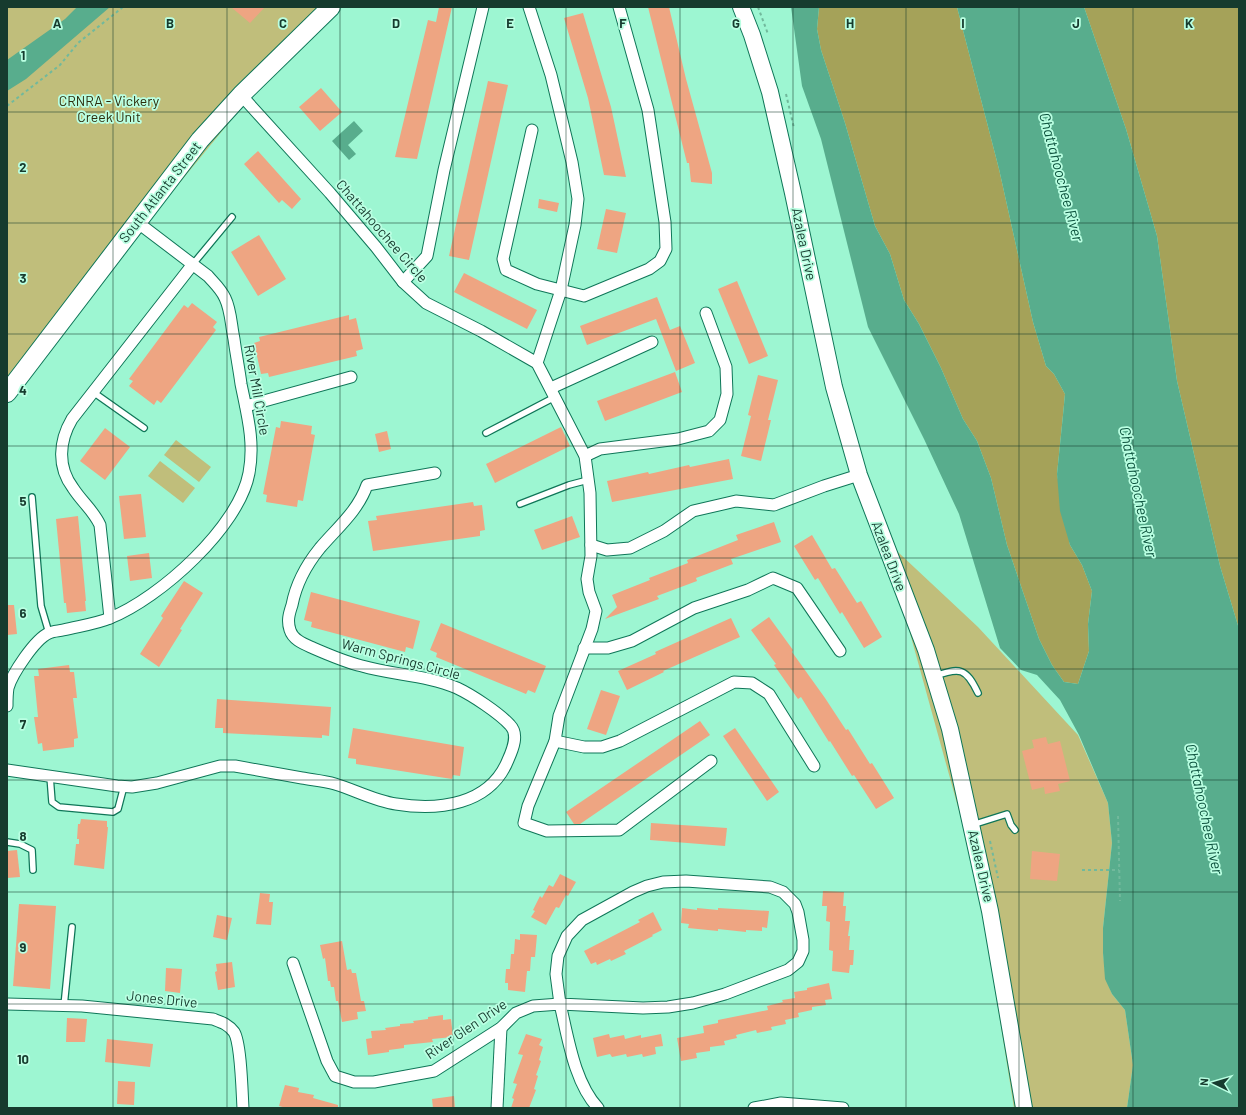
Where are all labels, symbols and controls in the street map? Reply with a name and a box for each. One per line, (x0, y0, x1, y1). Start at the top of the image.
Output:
text: A (53, 15, 62, 31)
text: B (166, 15, 174, 31)
text: C (279, 15, 287, 31)
text: D (392, 15, 400, 31)
text: E (506, 15, 514, 31)
text: F (619, 15, 627, 31)
text: G (732, 15, 740, 31)
text: H (846, 15, 854, 31)
text: I (961, 15, 965, 31)
text: J (1072, 15, 1080, 31)
text: K (1185, 15, 1193, 31)
text: 1 (21, 47, 25, 63)
park label: CRNRA - Vickery Creek Unit (59, 92, 160, 125)
water label: Chattahoochee River (1036, 110, 1088, 244)
street label: South Atlanta Street (115, 138, 204, 246)
text: 2 (19, 159, 27, 175)
street label: Chattahoochee Circle (333, 176, 432, 286)
street label: Azalea Drive (789, 206, 820, 282)
text: 3 (19, 270, 27, 286)
street label: River Mill Circle (241, 343, 274, 437)
text: 4 (19, 382, 27, 398)
water label: Chattahoochee River (1116, 425, 1162, 559)
text: 5 (19, 493, 27, 509)
street label: Azalea Drive (868, 518, 911, 593)
text: 6 (20, 605, 27, 621)
street label: Warm Springs Circle (340, 634, 462, 683)
text: 7 (20, 716, 27, 732)
water label: Chattahoochee River (1182, 742, 1228, 876)
text: 8 (19, 828, 27, 844)
street label: Azalea Drive (965, 828, 998, 904)
text: 9 (20, 939, 27, 955)
street label: Jones Drive (126, 986, 198, 1011)
street label: River Glen Drive (422, 995, 510, 1062)
text: 10 (17, 1051, 29, 1067)
north arrow (1194, 1063, 1234, 1103)
text: N (1197, 1078, 1210, 1086)

